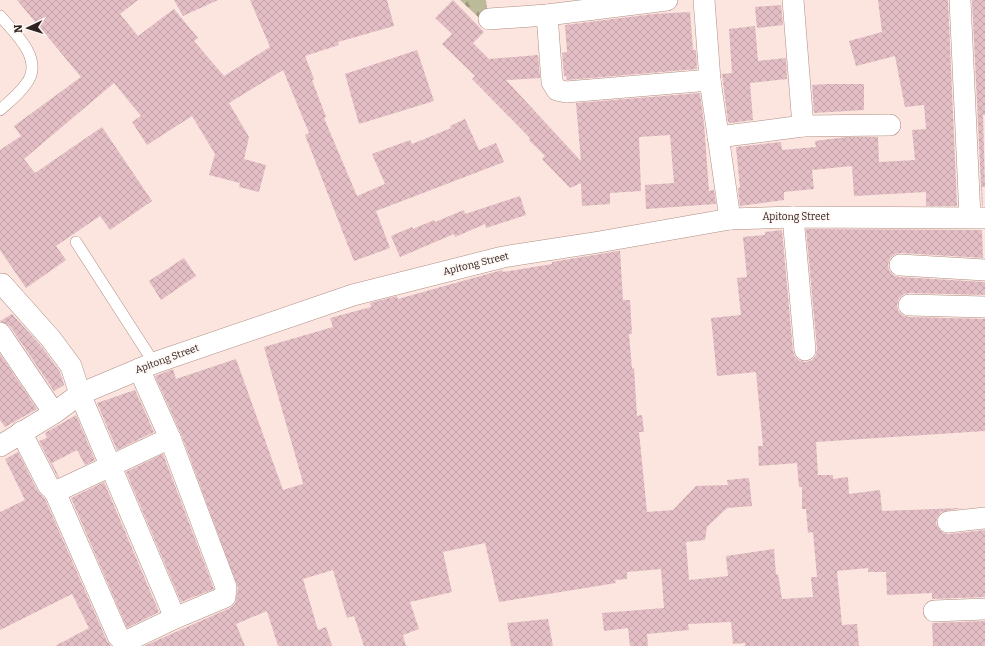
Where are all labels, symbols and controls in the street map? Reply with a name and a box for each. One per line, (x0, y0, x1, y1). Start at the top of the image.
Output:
north arrow (8, 8, 48, 48)
text: N (12, 23, 25, 33)
street label: Apitong Street (762, 211, 830, 223)
street label: Apitong Street (442, 250, 510, 278)
street label: Apitong Street (133, 342, 201, 376)

